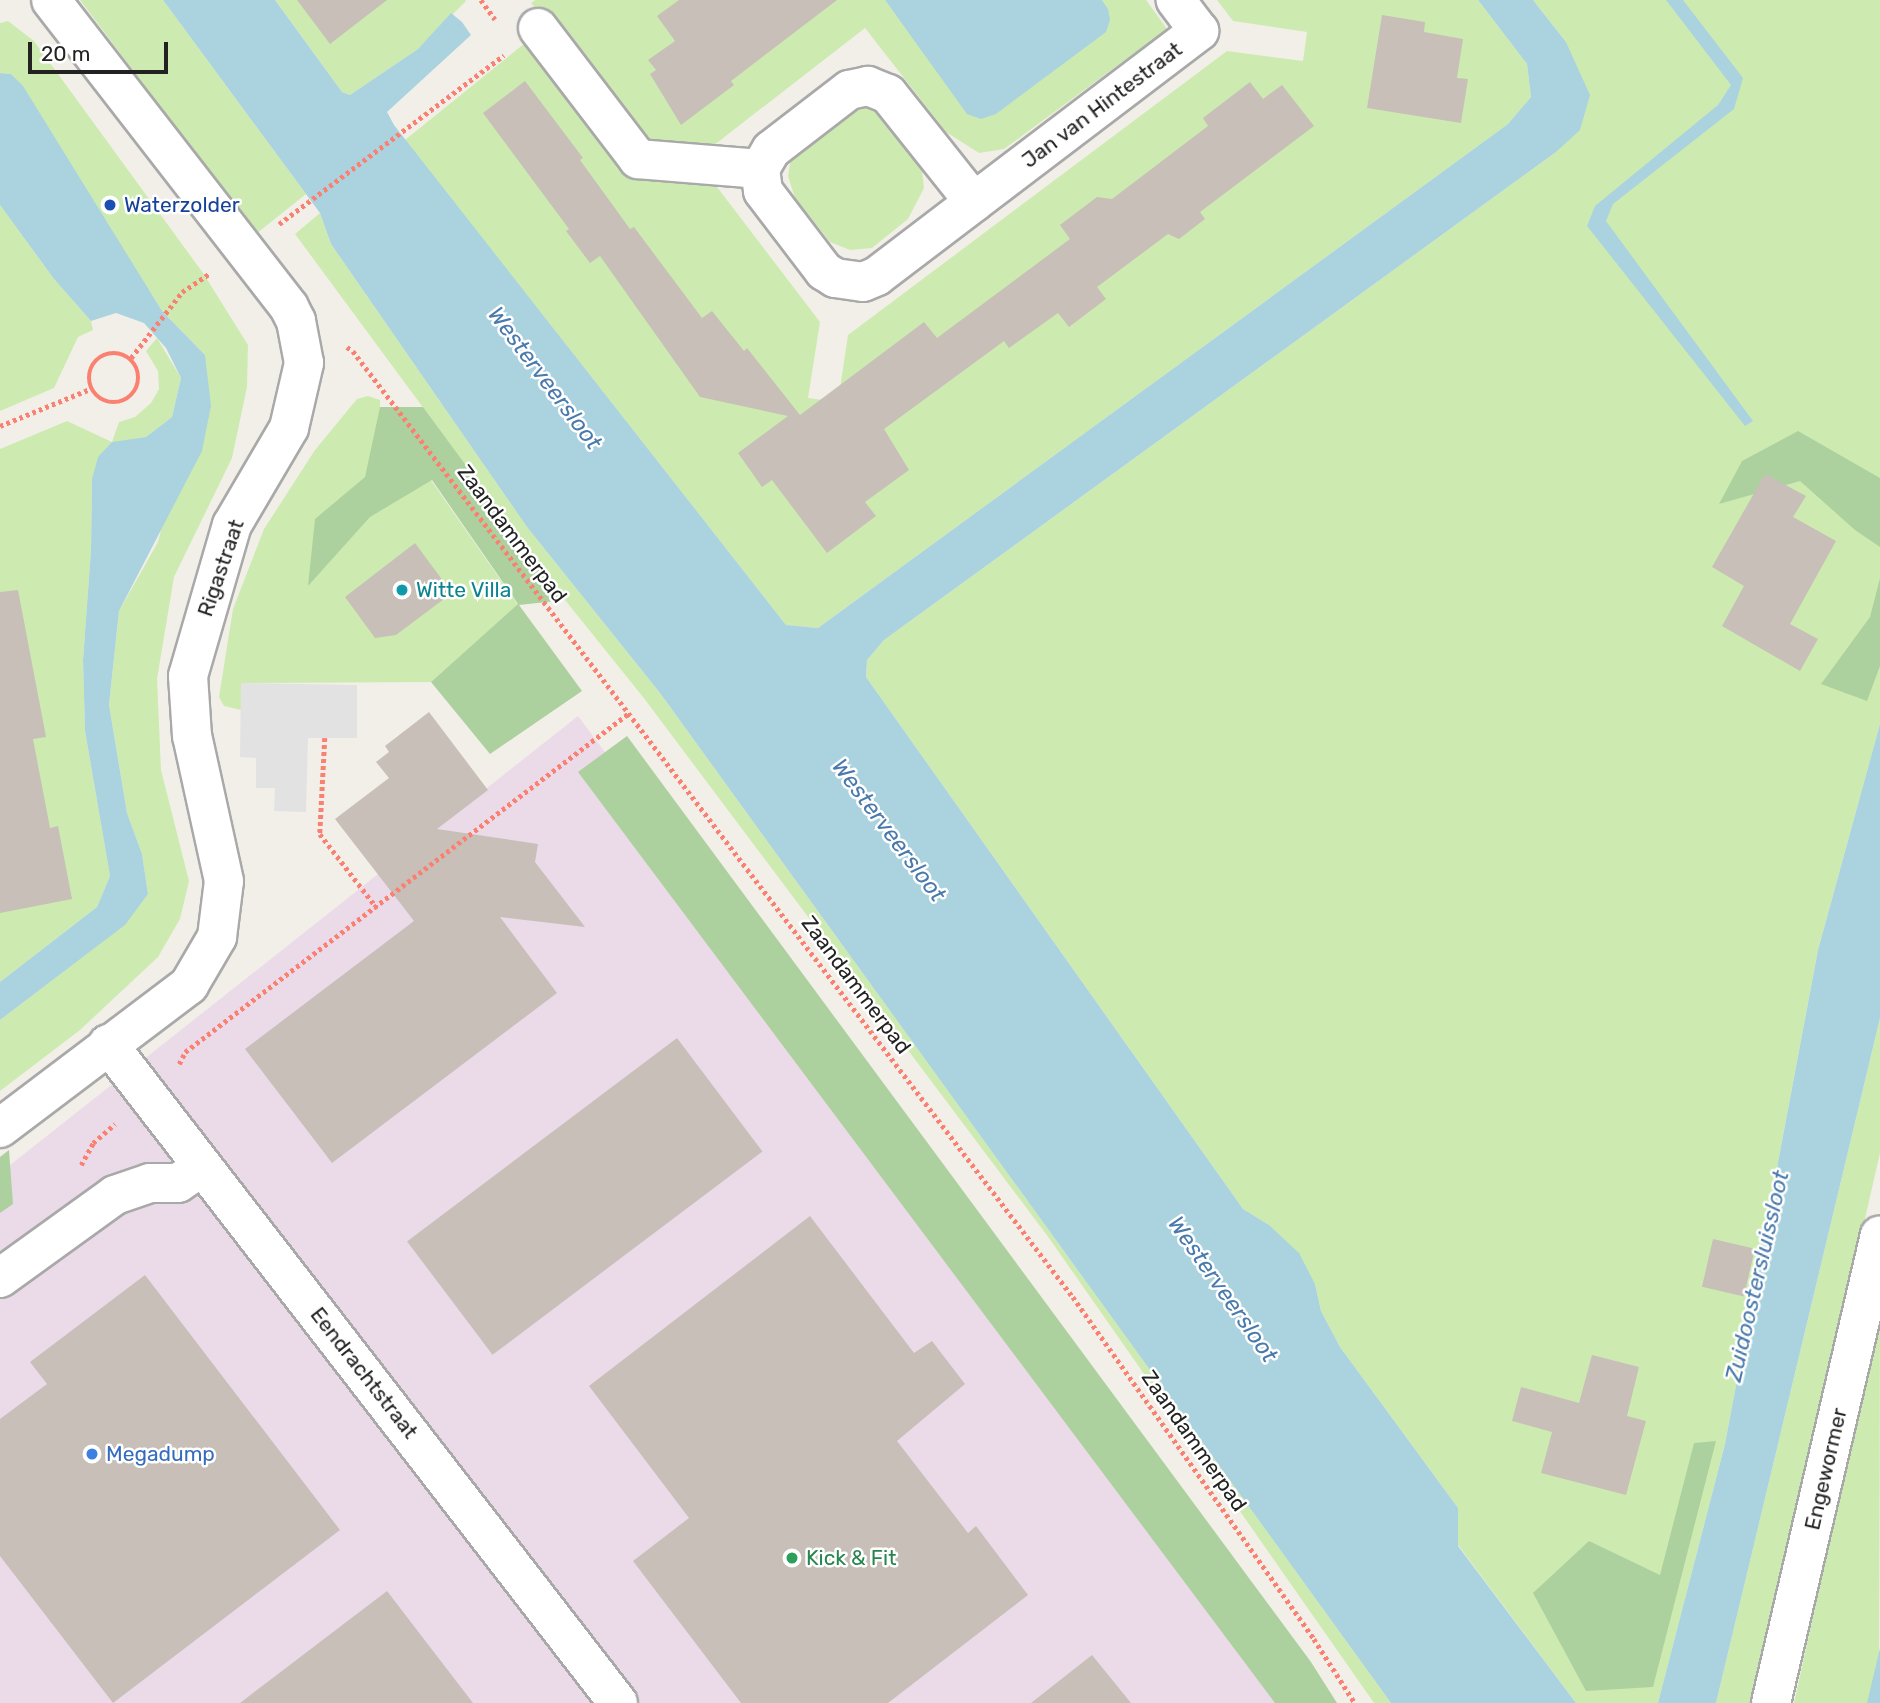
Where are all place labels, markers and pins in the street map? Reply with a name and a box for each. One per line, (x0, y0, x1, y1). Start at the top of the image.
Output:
place label: Waterzolder (124, 192, 240, 218)
marker: Waterzolder (102, 197, 118, 213)
place label: Witte Villa (416, 577, 512, 603)
marker: Witte Villa (394, 582, 410, 598)
place label: Megadump (106, 1441, 215, 1467)
marker: Megadump (84, 1446, 100, 1462)
place label: Kick & Fit (806, 1545, 897, 1571)
marker: Kick & Fit (784, 1550, 800, 1566)

